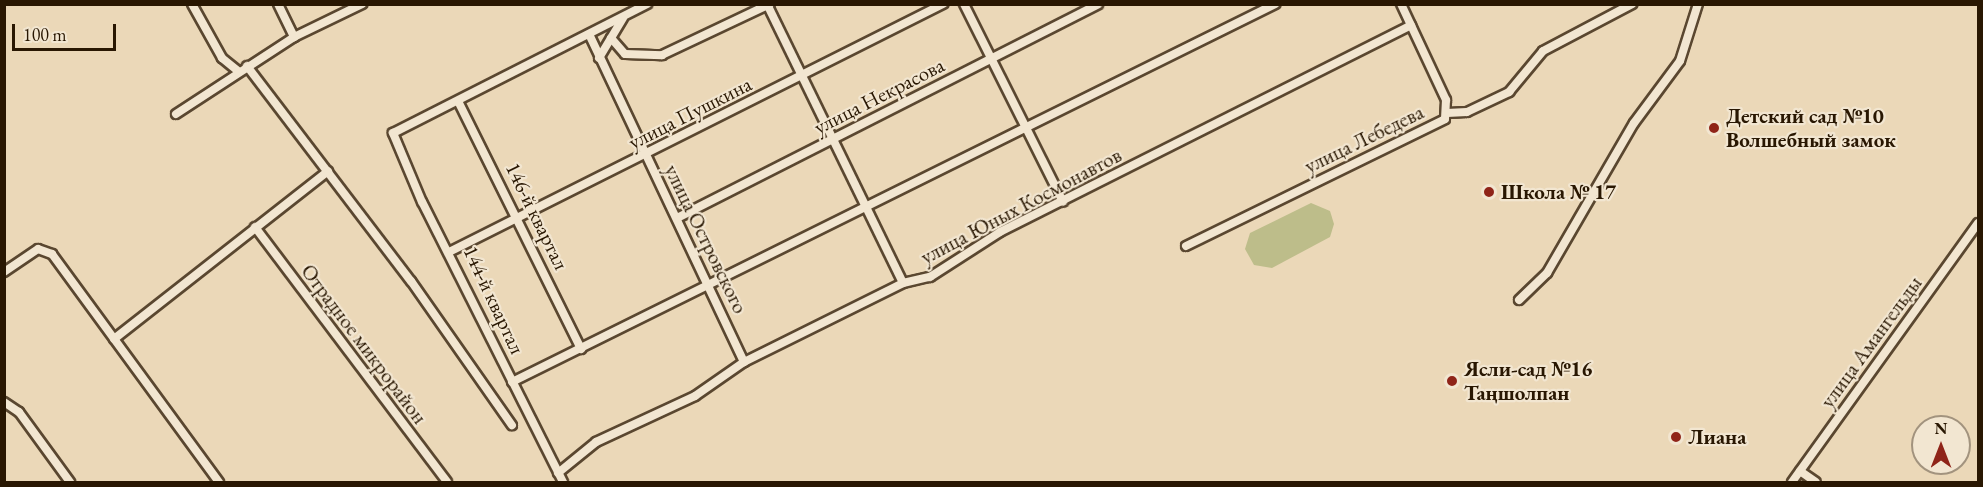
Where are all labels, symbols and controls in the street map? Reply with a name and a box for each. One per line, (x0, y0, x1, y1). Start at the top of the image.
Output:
scale bar (15, 12, 118, 50)
text: 100 m (23, 23, 67, 46)
street label: улица Некрасова (810, 52, 948, 140)
street label: улица Пушкина (624, 71, 756, 155)
street label: улица Лебедева (1300, 99, 1428, 179)
place label: Детский сад №10 Волшебный замок (1726, 103, 1896, 153)
marker: Детский сад №10 Волшебный замок (1707, 121, 1721, 135)
street label: улица Юных Космонавтов (916, 142, 1126, 270)
street label: 146-й квартал (500, 158, 574, 274)
street label: улица Островского (659, 160, 753, 318)
place label: Школа № 17 (1501, 179, 1616, 205)
marker: Школа № 17 (1482, 185, 1496, 199)
street label: 144-й квартал (458, 242, 530, 358)
street label: Отрадное микрорайон (296, 259, 432, 429)
street label: улица Амангельды (1815, 271, 1927, 413)
place label: Ясли-сад №16 Таңшолпан (1464, 356, 1592, 406)
marker: Ясли-сад №16 Таңшолпан (1445, 374, 1459, 388)
north arrow (1911, 415, 1971, 475)
text: N (1935, 418, 1947, 439)
place label: Лиана (1688, 424, 1746, 450)
marker: Лиана (1669, 430, 1683, 444)

